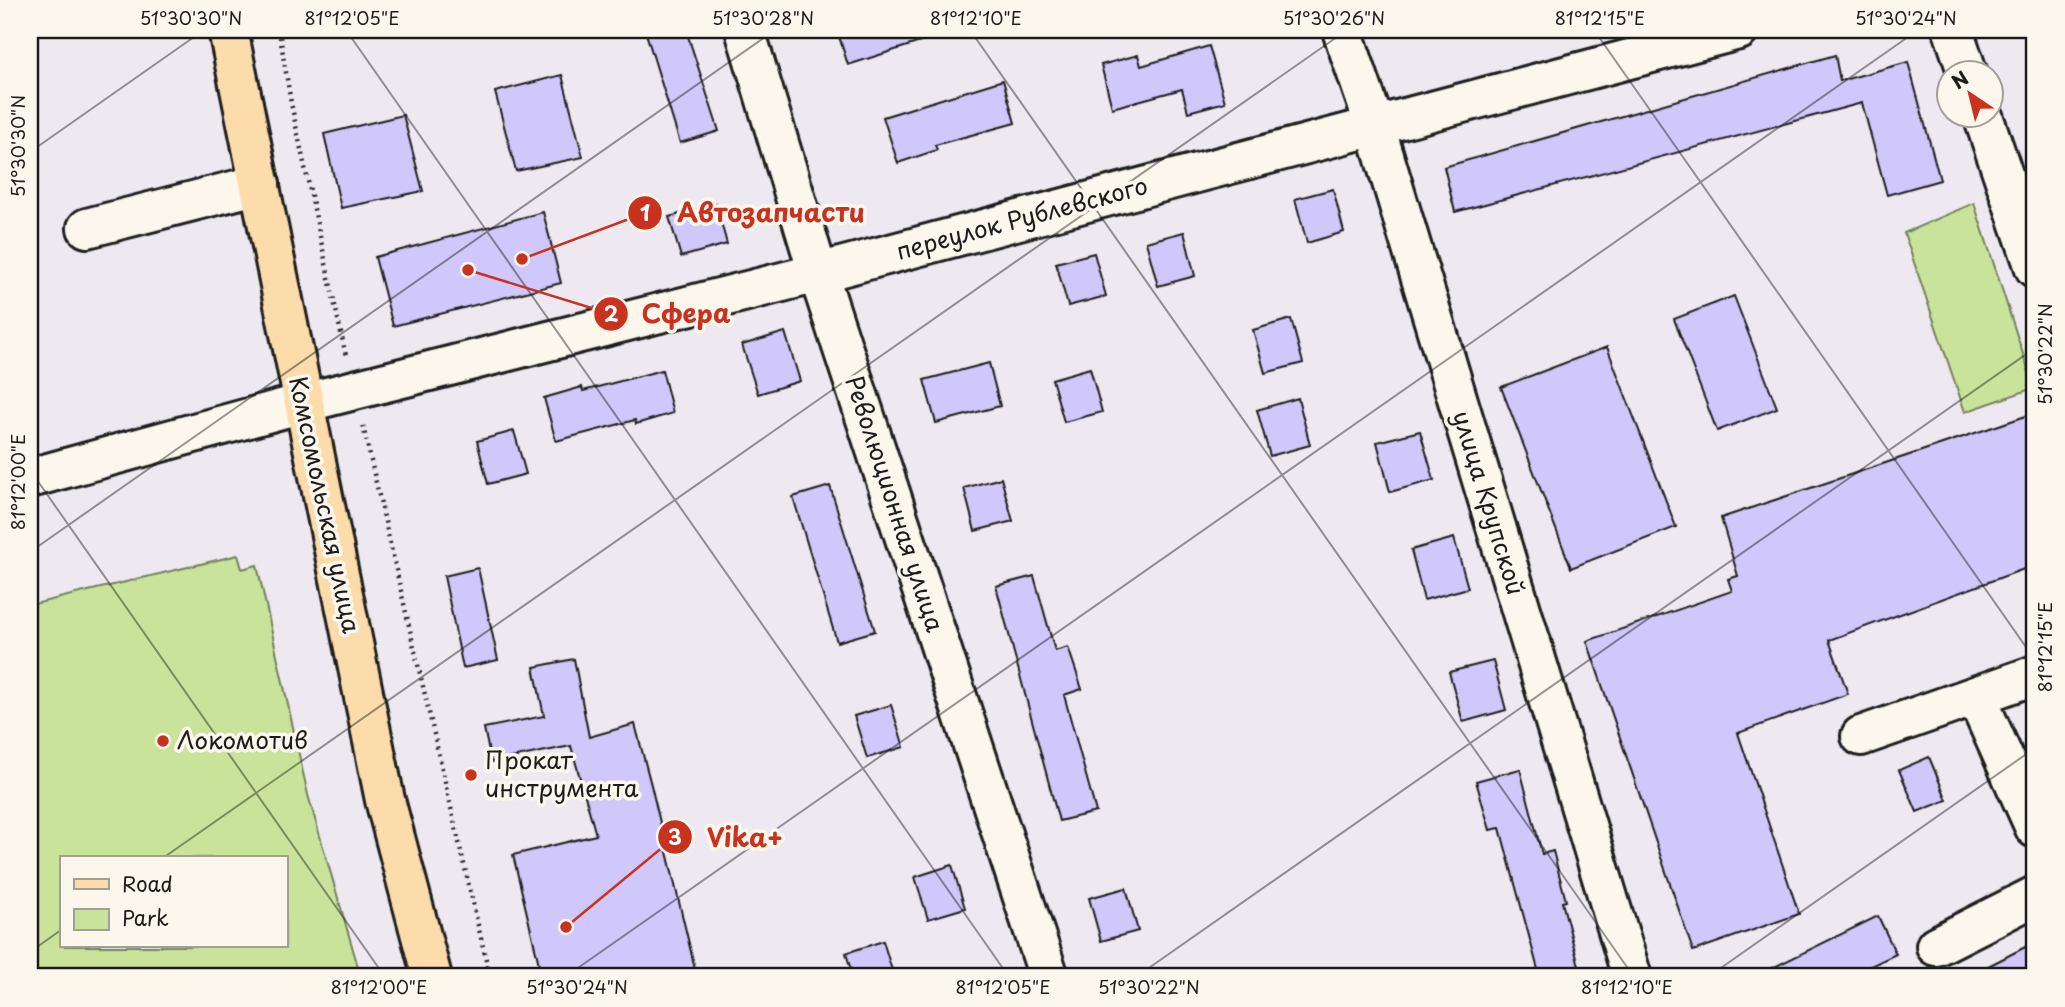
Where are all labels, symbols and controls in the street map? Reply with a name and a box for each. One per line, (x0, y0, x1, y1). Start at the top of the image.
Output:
text: 51°30'30"N (140, 4, 242, 31)
text: 81°12'05"E (305, 4, 399, 31)
text: 51°30'28"N (712, 4, 814, 31)
text: 81°12'10"E (930, 4, 1022, 31)
text: 51°30'26"N (1283, 4, 1385, 31)
text: 81°12'15"E (1555, 4, 1645, 31)
text: 51°30'24"N (1855, 4, 1957, 31)
north arrow (1936, 60, 2006, 130)
text: N (1945, 63, 1974, 95)
text: 51°30'30"N (4, 95, 31, 197)
street label: переулок Рублевского (892, 166, 1151, 268)
callout: Автозапчасти (628, 190, 878, 237)
text: Автозапчасти (677, 192, 865, 231)
text: 1 (640, 196, 650, 228)
callout: Сфера (593, 291, 745, 338)
text: Сфера (642, 293, 731, 332)
text: 2 (604, 297, 619, 329)
text: 51°30'22"N (2031, 303, 2058, 405)
street label: Революционная улица (837, 371, 954, 636)
street label: Комсомольская улица (281, 373, 371, 636)
street label: улица Крупской (1445, 406, 1535, 599)
text: 81°12'00"E (4, 434, 31, 530)
text: 81°12'15"E (2031, 602, 2058, 692)
place label: Локомотив (177, 721, 308, 757)
marker: Локомотив (155, 733, 171, 749)
place label: Прокат инструмента (485, 741, 639, 805)
marker: Прокат инструмента (463, 767, 479, 783)
callout: Vika+ (658, 814, 797, 861)
text: Vika+ (707, 817, 783, 856)
text: 3 (668, 820, 682, 852)
legend (60, 856, 287, 948)
text: Road (122, 867, 173, 899)
text: Park (122, 901, 169, 933)
text: 81°12'00"E (331, 973, 427, 1000)
text: 51°30'24"N (526, 973, 628, 1000)
text: 81°12'05"E (956, 973, 1050, 1000)
text: 51°30'22"N (1098, 973, 1200, 1000)
text: 81°12'10"E (1581, 973, 1673, 1000)

